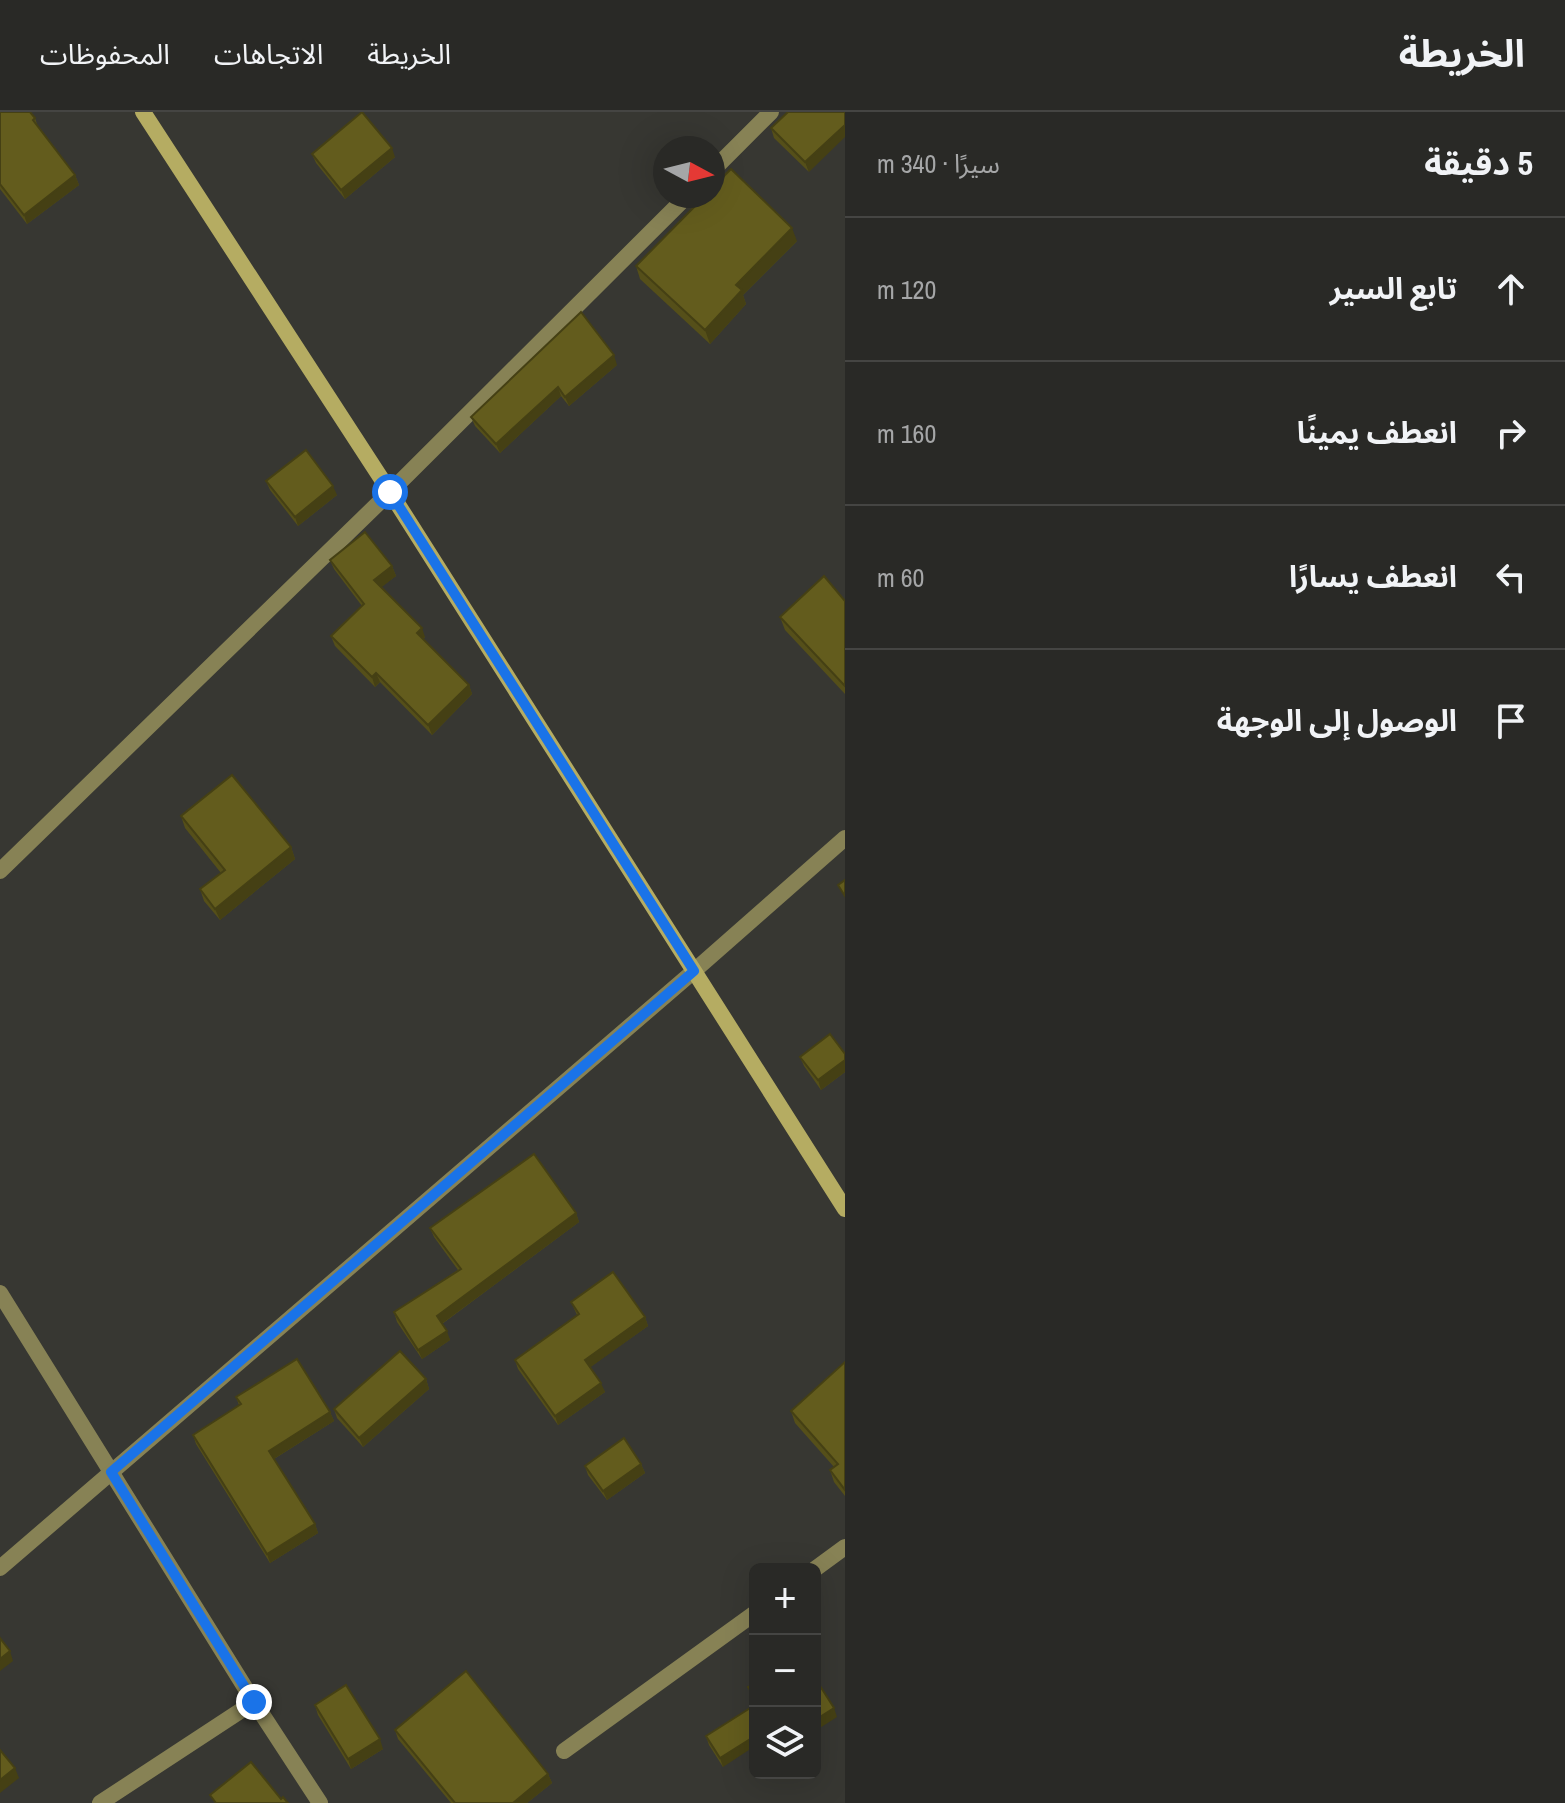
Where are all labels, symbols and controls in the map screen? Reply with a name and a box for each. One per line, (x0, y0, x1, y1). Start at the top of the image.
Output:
text: الخريطة (1399, 28, 1525, 79)
text: المحفوظات (40, 35, 170, 73)
text: الاتجاهات (214, 35, 323, 73)
text: الخريطة (367, 35, 451, 73)
north arrow (653, 136, 725, 208)
text: 5 دقيقة (1424, 140, 1533, 186)
text: سيرًا · 340 m (877, 146, 1000, 181)
icon: ahead (1489, 267, 1533, 311)
text: تابع السير (1330, 268, 1457, 308)
text: 120 m (877, 272, 936, 307)
icon: right (1489, 411, 1533, 455)
text: انعطف يمينًا (1297, 412, 1457, 452)
text: 160 m (877, 416, 936, 451)
route start (372, 474, 408, 510)
icon: left (1489, 555, 1533, 599)
text: انعطف يسارًا (1289, 556, 1457, 596)
text: 60 m (877, 560, 924, 595)
icon: arrive (1489, 699, 1533, 743)
text: الوصول إلى الوجهة (1217, 700, 1457, 740)
map controls (749, 1563, 821, 1779)
button: + (749, 1563, 821, 1635)
button: − (749, 1635, 821, 1707)
route end (236, 1684, 272, 1720)
button: layers (749, 1707, 821, 1779)

